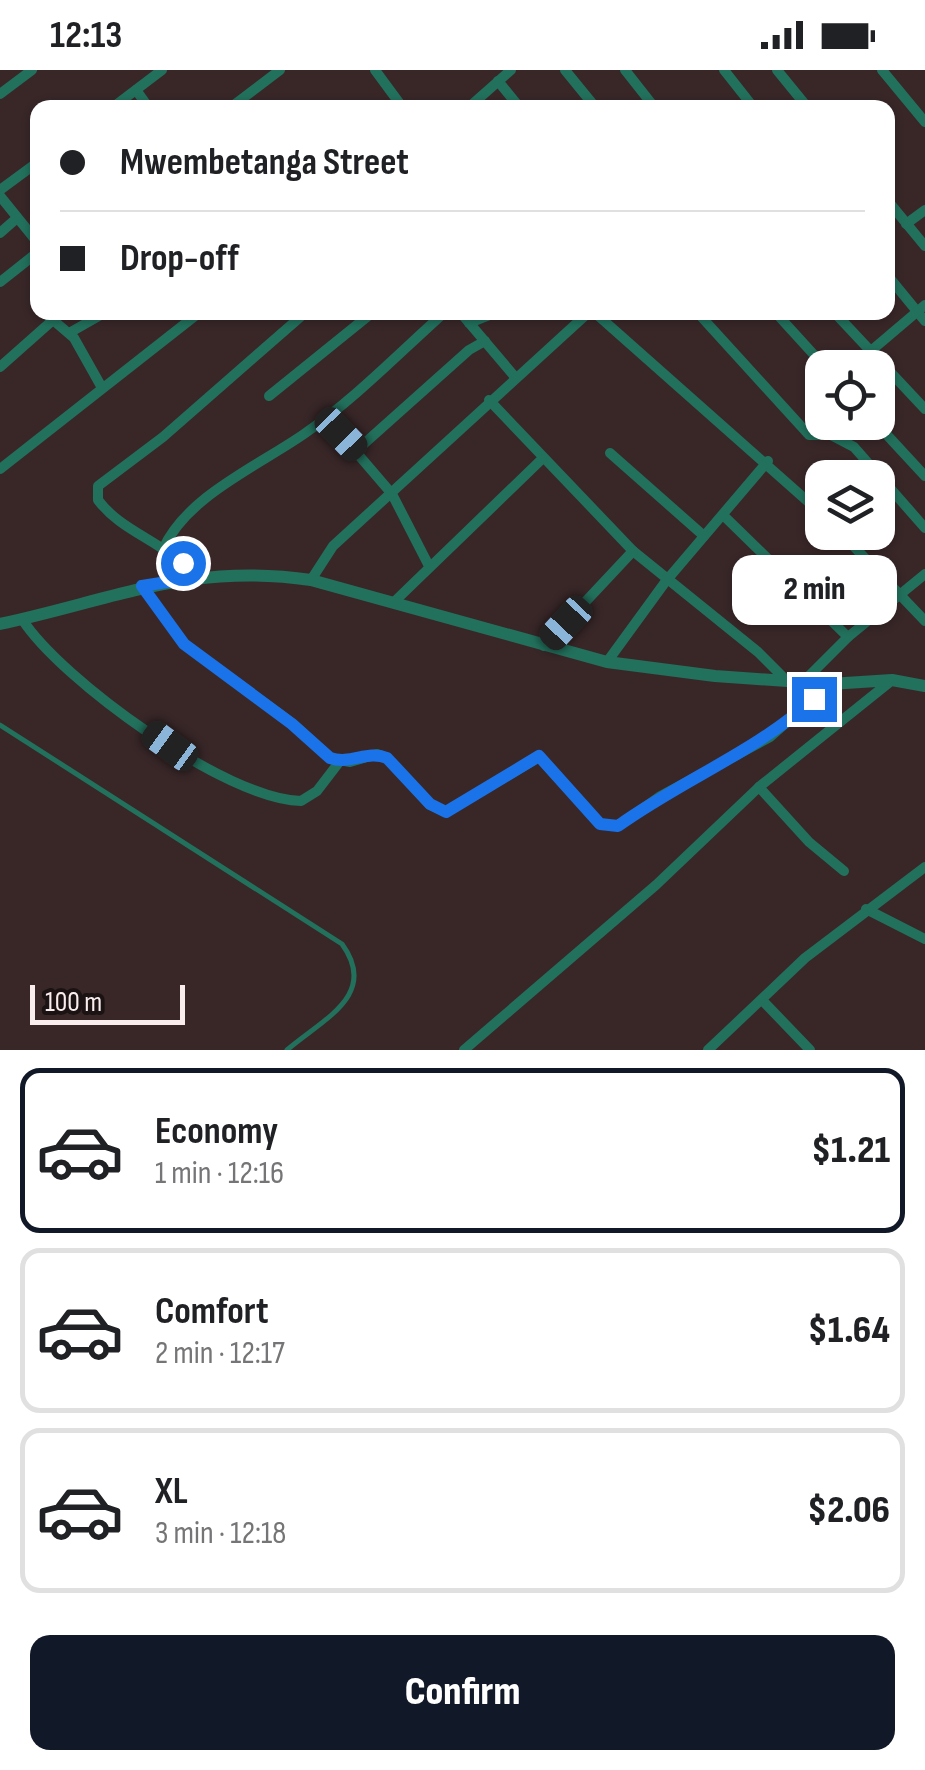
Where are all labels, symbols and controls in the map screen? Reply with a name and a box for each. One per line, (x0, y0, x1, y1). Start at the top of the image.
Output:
text: 12:13 (50, 13, 122, 58)
text: Mwembetanga Street (120, 140, 409, 185)
text: Drop-off (120, 236, 239, 281)
map controls (805, 350, 895, 550)
button: locate (805, 350, 895, 440)
car (309, 402, 373, 466)
button: layers (805, 460, 895, 550)
route start (161, 541, 206, 586)
callout: 2 min (732, 554, 896, 624)
text: 2 min (783, 570, 846, 609)
car (535, 591, 597, 655)
route end (792, 677, 837, 722)
car (137, 716, 203, 776)
scale bar (30, 980, 185, 1024)
text: 100 m (45, 986, 102, 1019)
icon: car (35, 1106, 125, 1196)
text: Economy (155, 1109, 278, 1154)
text: $1.21 (811, 1128, 890, 1173)
text: 1 min · 12:16 (155, 1154, 284, 1193)
icon: car (35, 1286, 125, 1376)
text: Comfort (155, 1289, 269, 1334)
text: $1.64 (808, 1308, 890, 1353)
text: 2 min · 12:17 (155, 1334, 285, 1373)
icon: car (35, 1466, 125, 1556)
text: XL (155, 1469, 188, 1514)
text: $2.06 (808, 1488, 890, 1533)
text: 3 min · 12:18 (155, 1514, 286, 1553)
button: Confirm (30, 1635, 895, 1750)

